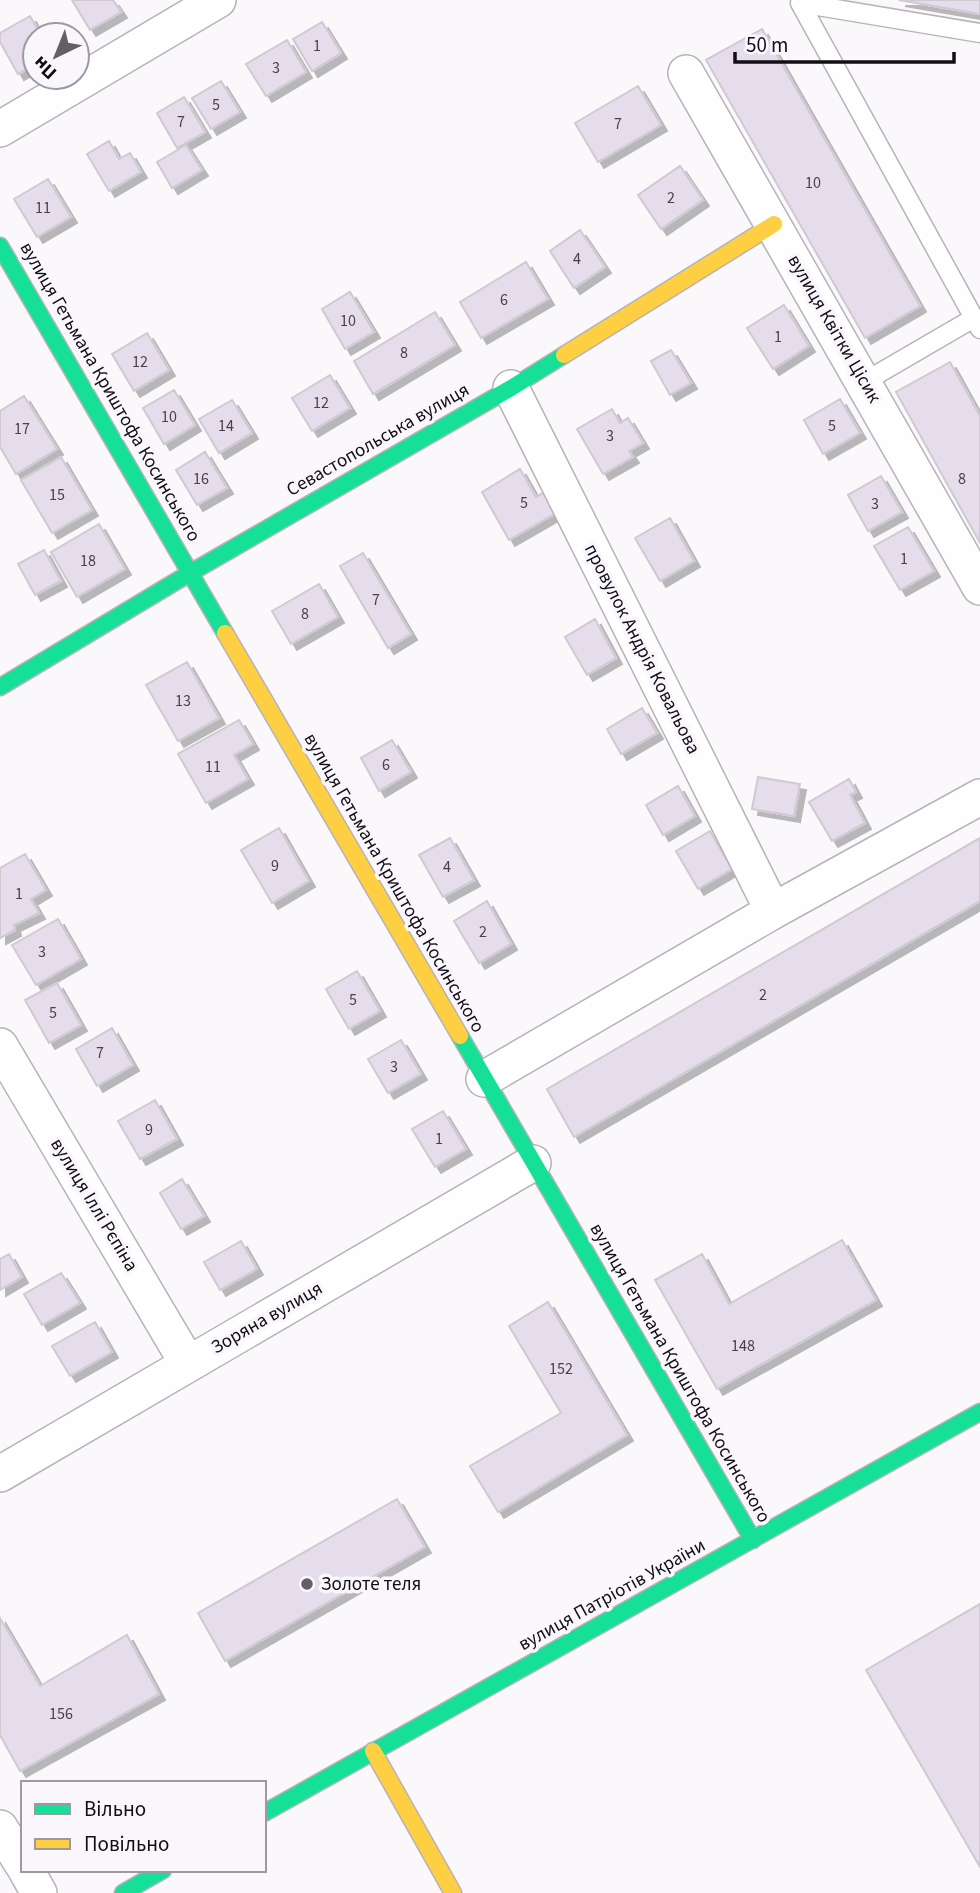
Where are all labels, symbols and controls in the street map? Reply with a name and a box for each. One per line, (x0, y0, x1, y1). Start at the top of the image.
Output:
north arrow (21, 21, 91, 91)
scale bar (735, 21, 954, 65)
text: 50 m (746, 30, 788, 60)
house number: 1 (313, 35, 321, 57)
text: Пн (28, 49, 63, 85)
house number: 3 (272, 57, 280, 79)
house number: 5 (212, 94, 220, 116)
house number: 7 (177, 111, 185, 133)
house number: 7 (614, 113, 622, 135)
house number: 10 (805, 172, 821, 194)
house number: 2 (667, 187, 675, 209)
house number: 11 (35, 197, 51, 219)
street label: вулиця Гетьмана Криштофа Косинського (13, 237, 207, 547)
house number: 4 (573, 248, 581, 270)
street label: вулиця Квітки Цісик (781, 250, 888, 409)
house number: 6 (500, 289, 508, 311)
house number: 10 (340, 310, 356, 332)
house number: 1 (774, 326, 782, 348)
house number: 8 (400, 342, 408, 364)
house number: 12 (132, 351, 148, 373)
street label: Севастопольська вулиця (282, 377, 474, 503)
house number: 12 (313, 392, 329, 414)
house number: 10 (161, 406, 177, 428)
house number: 14 (218, 415, 234, 437)
house number: 5 (828, 415, 836, 437)
house number: 17 (14, 418, 30, 440)
house number: 3 (606, 425, 614, 447)
house number: 16 (193, 468, 209, 490)
house number: 8 (958, 468, 966, 490)
house number: 15 (49, 484, 65, 506)
house number: 5 (520, 492, 528, 514)
house number: 3 (871, 493, 879, 515)
street label: провулок Андрія Ковальова (577, 539, 707, 759)
house number: 1 (900, 548, 908, 570)
house number: 18 (80, 550, 96, 572)
house number: 7 (372, 589, 380, 611)
house number: 8 (301, 603, 309, 625)
house number: 13 (175, 690, 191, 712)
street label: вулиця Гетьмана Криштофа Косинського (297, 728, 491, 1038)
house number: 6 (382, 754, 390, 776)
house number: 11 (205, 756, 221, 778)
house number: 9 (271, 855, 279, 877)
house number: 4 (443, 856, 451, 878)
house number: 1 (15, 883, 23, 905)
house number: 2 (479, 921, 487, 943)
house number: 3 (38, 941, 46, 963)
house number: 2 (759, 984, 767, 1006)
house number: 5 (349, 989, 357, 1011)
house number: 5 (49, 1002, 57, 1024)
house number: 7 (96, 1042, 104, 1064)
house number: 3 (390, 1056, 398, 1078)
house number: 9 (145, 1119, 153, 1141)
house number: 1 (435, 1128, 443, 1150)
street label: вулиця Іллі Рєпіна (43, 1133, 145, 1277)
street label: вулиця Гетьмана Криштофа Косинського (583, 1218, 777, 1528)
street label: Зоряна вулиця (206, 1275, 328, 1361)
house number: 148 (731, 1335, 755, 1357)
house number: 152 (549, 1358, 573, 1380)
street label: вулиця Патріотів України (514, 1532, 710, 1658)
place label: Золоте теля (321, 1571, 421, 1598)
marker: Золоте теля (299, 1576, 315, 1592)
house number: 156 (49, 1703, 73, 1725)
legend (21, 1781, 266, 1872)
text: Вільно (84, 1794, 146, 1824)
text: Повільно (84, 1829, 169, 1859)

